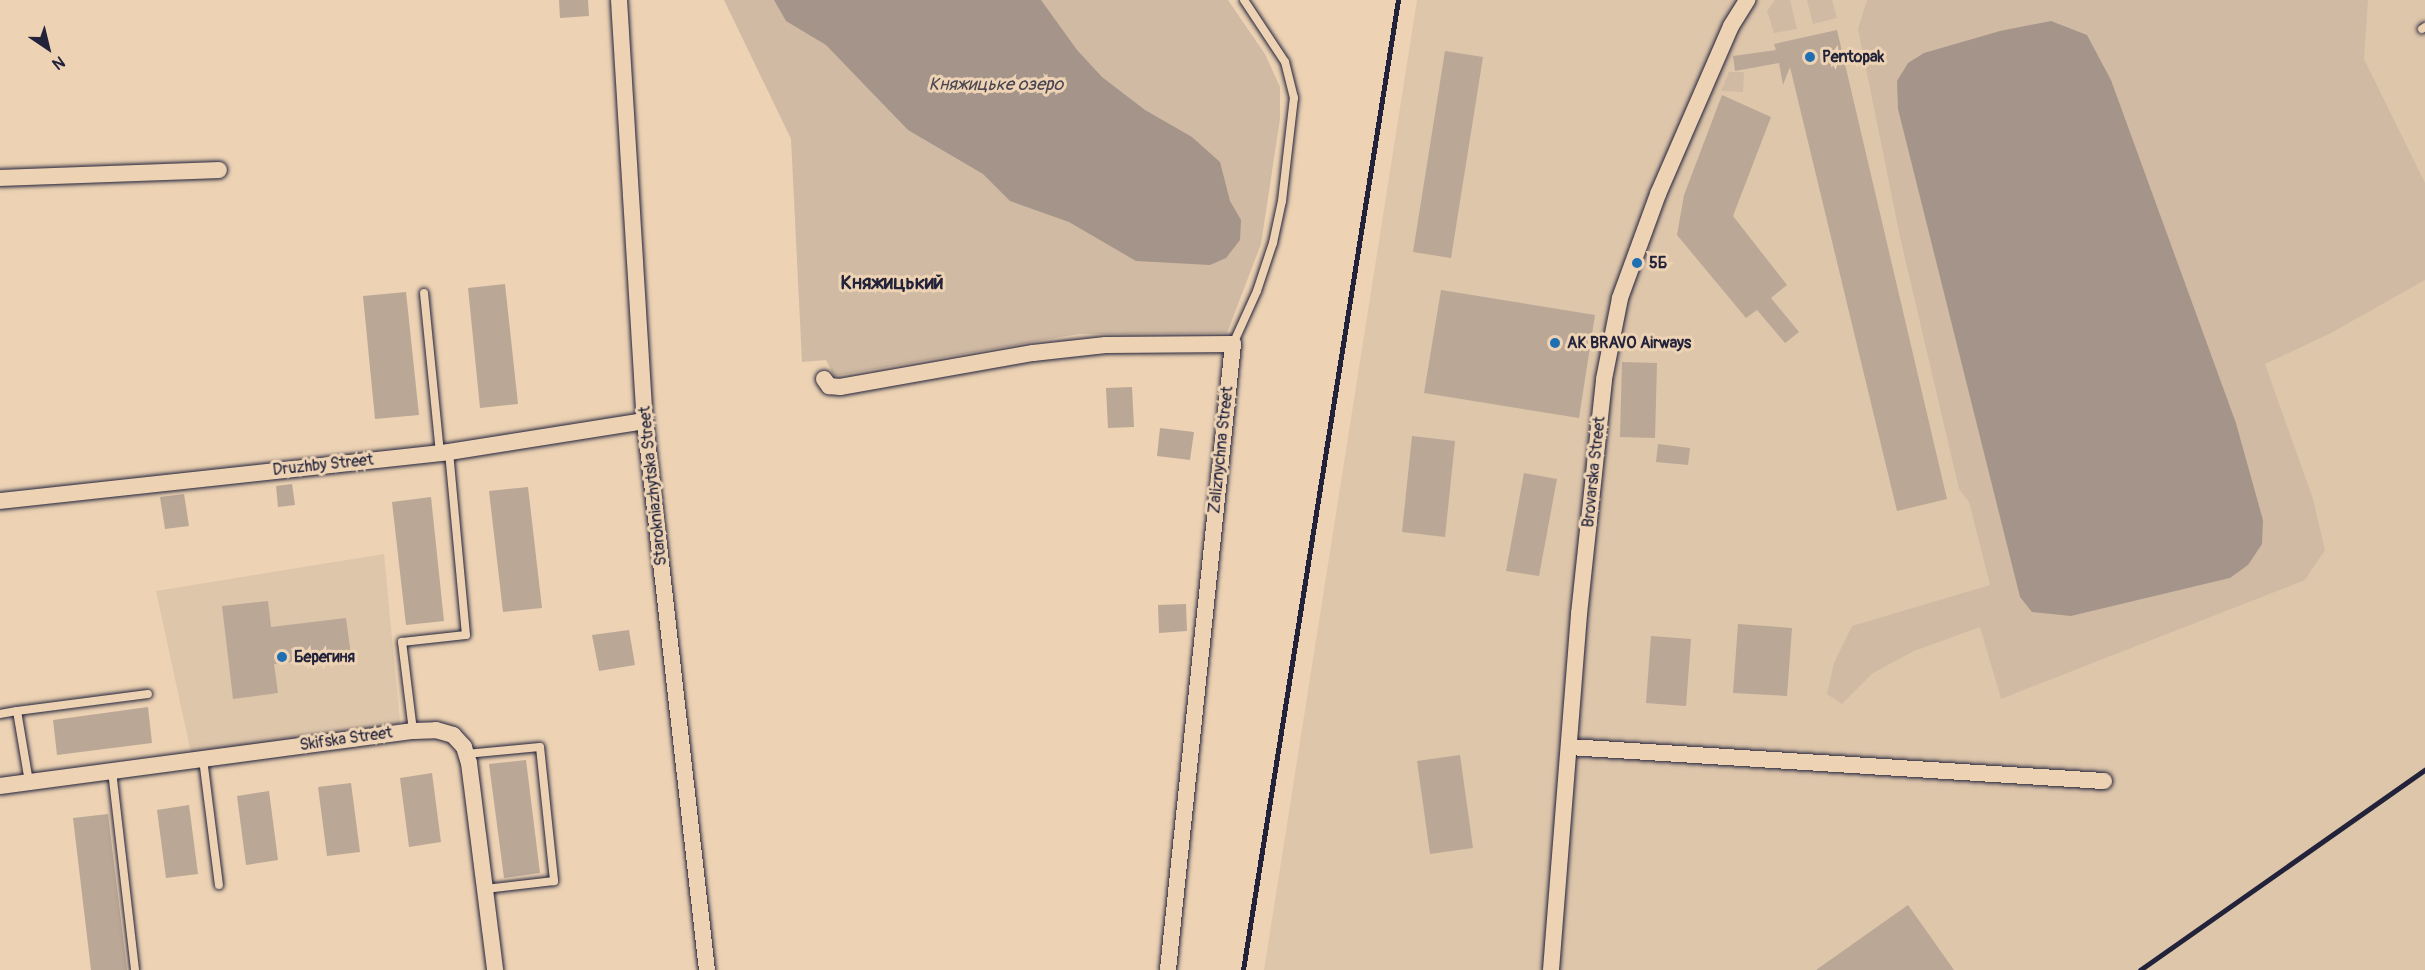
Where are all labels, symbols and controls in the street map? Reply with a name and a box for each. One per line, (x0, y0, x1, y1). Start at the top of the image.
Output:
north arrow (18, 18, 78, 78)
place label: Pentopak (1822, 47, 1884, 67)
marker: Pentopak (1803, 50, 1817, 64)
text: N (48, 51, 69, 74)
water label: Княжицьке озеро (929, 74, 1063, 96)
place label: 5Б (1649, 253, 1667, 273)
marker: 5Б (1630, 256, 1644, 270)
district label: Княжицький (840, 270, 944, 294)
place label: АК BRAVO Airways (1567, 333, 1691, 353)
marker: АК BRAVO Airways (1548, 336, 1562, 350)
street label: Zaliznychna Street (1205, 385, 1237, 515)
street label: Starokniazhytska Street (635, 405, 671, 567)
street label: Brovarska Street (1579, 416, 1609, 528)
street label: Druzhby Street (272, 450, 374, 480)
place label: Берегиня (294, 647, 355, 667)
marker: Берегиня (275, 650, 289, 664)
street label: Skifska Street (298, 723, 394, 755)

